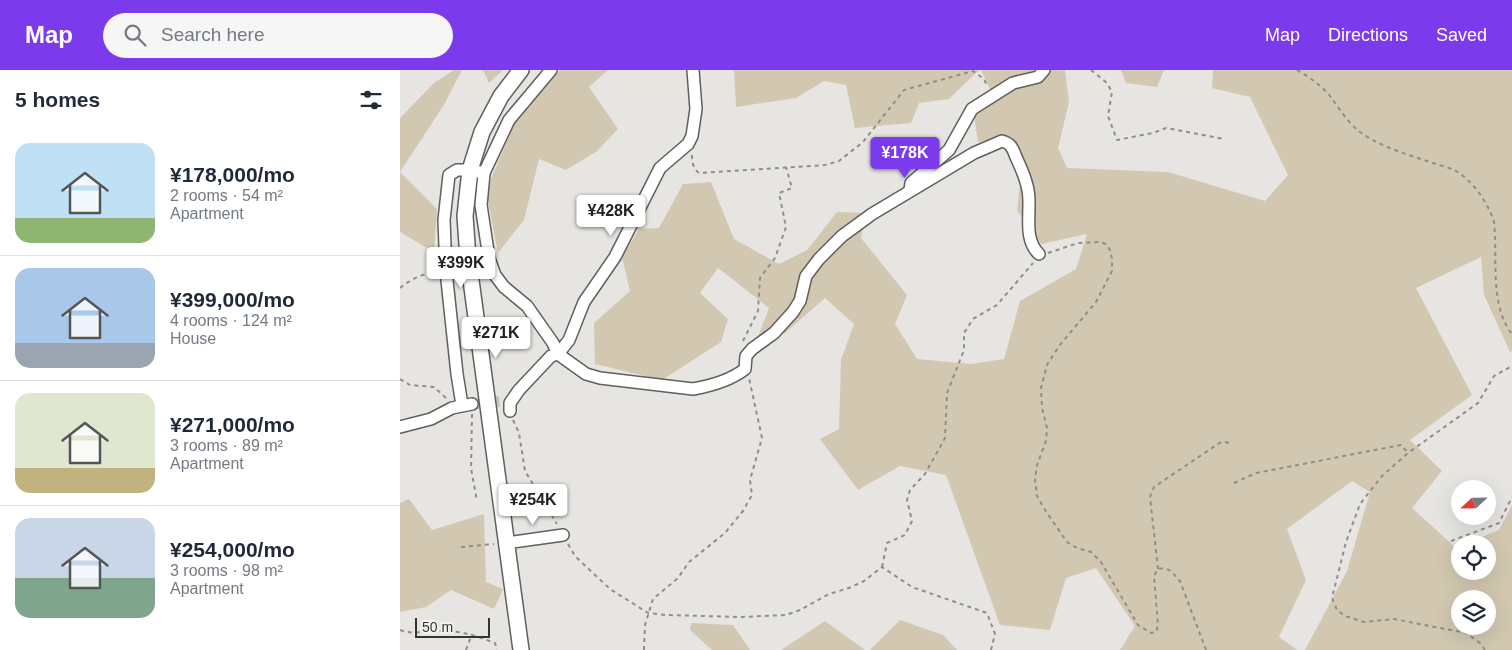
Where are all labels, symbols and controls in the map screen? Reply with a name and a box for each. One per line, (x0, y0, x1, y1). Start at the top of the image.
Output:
search box (103, 13, 453, 58)
text: Map (25, 21, 73, 48)
icon: search (121, 21, 149, 49)
text: Search here (161, 24, 265, 45)
text: Map (1265, 25, 1300, 45)
text: Directions (1328, 25, 1408, 45)
text: Saved (1436, 25, 1487, 45)
icon: filters (357, 86, 385, 114)
text: 5 homes (15, 88, 100, 111)
pin: ¥178K (870, 136, 940, 179)
text: ¥178K (881, 144, 929, 161)
icon: home (55, 163, 115, 223)
text: ¥178,000/mo (170, 163, 295, 186)
text: 2 rooms · 54 m² (170, 187, 283, 204)
pin: ¥428K (576, 194, 646, 237)
text: ¥428K (587, 202, 635, 219)
text: Apartment (170, 205, 244, 222)
pin: ¥399K (426, 246, 496, 289)
text: ¥399K (437, 254, 485, 271)
icon: home (55, 288, 115, 348)
text: ¥399,000/mo (170, 288, 295, 311)
text: 4 rooms · 124 m² (170, 312, 292, 329)
pin: ¥271K (461, 316, 531, 359)
text: ¥271K (472, 324, 520, 341)
text: House (170, 330, 216, 347)
icon: home (55, 413, 115, 473)
text: ¥271,000/mo (170, 413, 295, 436)
text: 3 rooms · 89 m² (170, 437, 283, 454)
text: Apartment (170, 455, 244, 472)
north arrow (1451, 480, 1496, 525)
map controls (1451, 480, 1496, 635)
pin: ¥254K (498, 484, 568, 526)
text: ¥254K (509, 491, 557, 508)
button: locate (1451, 535, 1496, 580)
icon: home (55, 538, 115, 598)
text: ¥254,000/mo (170, 538, 295, 561)
text: 3 rooms · 98 m² (170, 562, 283, 579)
text: Apartment (170, 580, 244, 597)
button: layers (1451, 590, 1496, 635)
scale bar (415, 615, 490, 638)
text: 50 m (422, 619, 453, 635)

